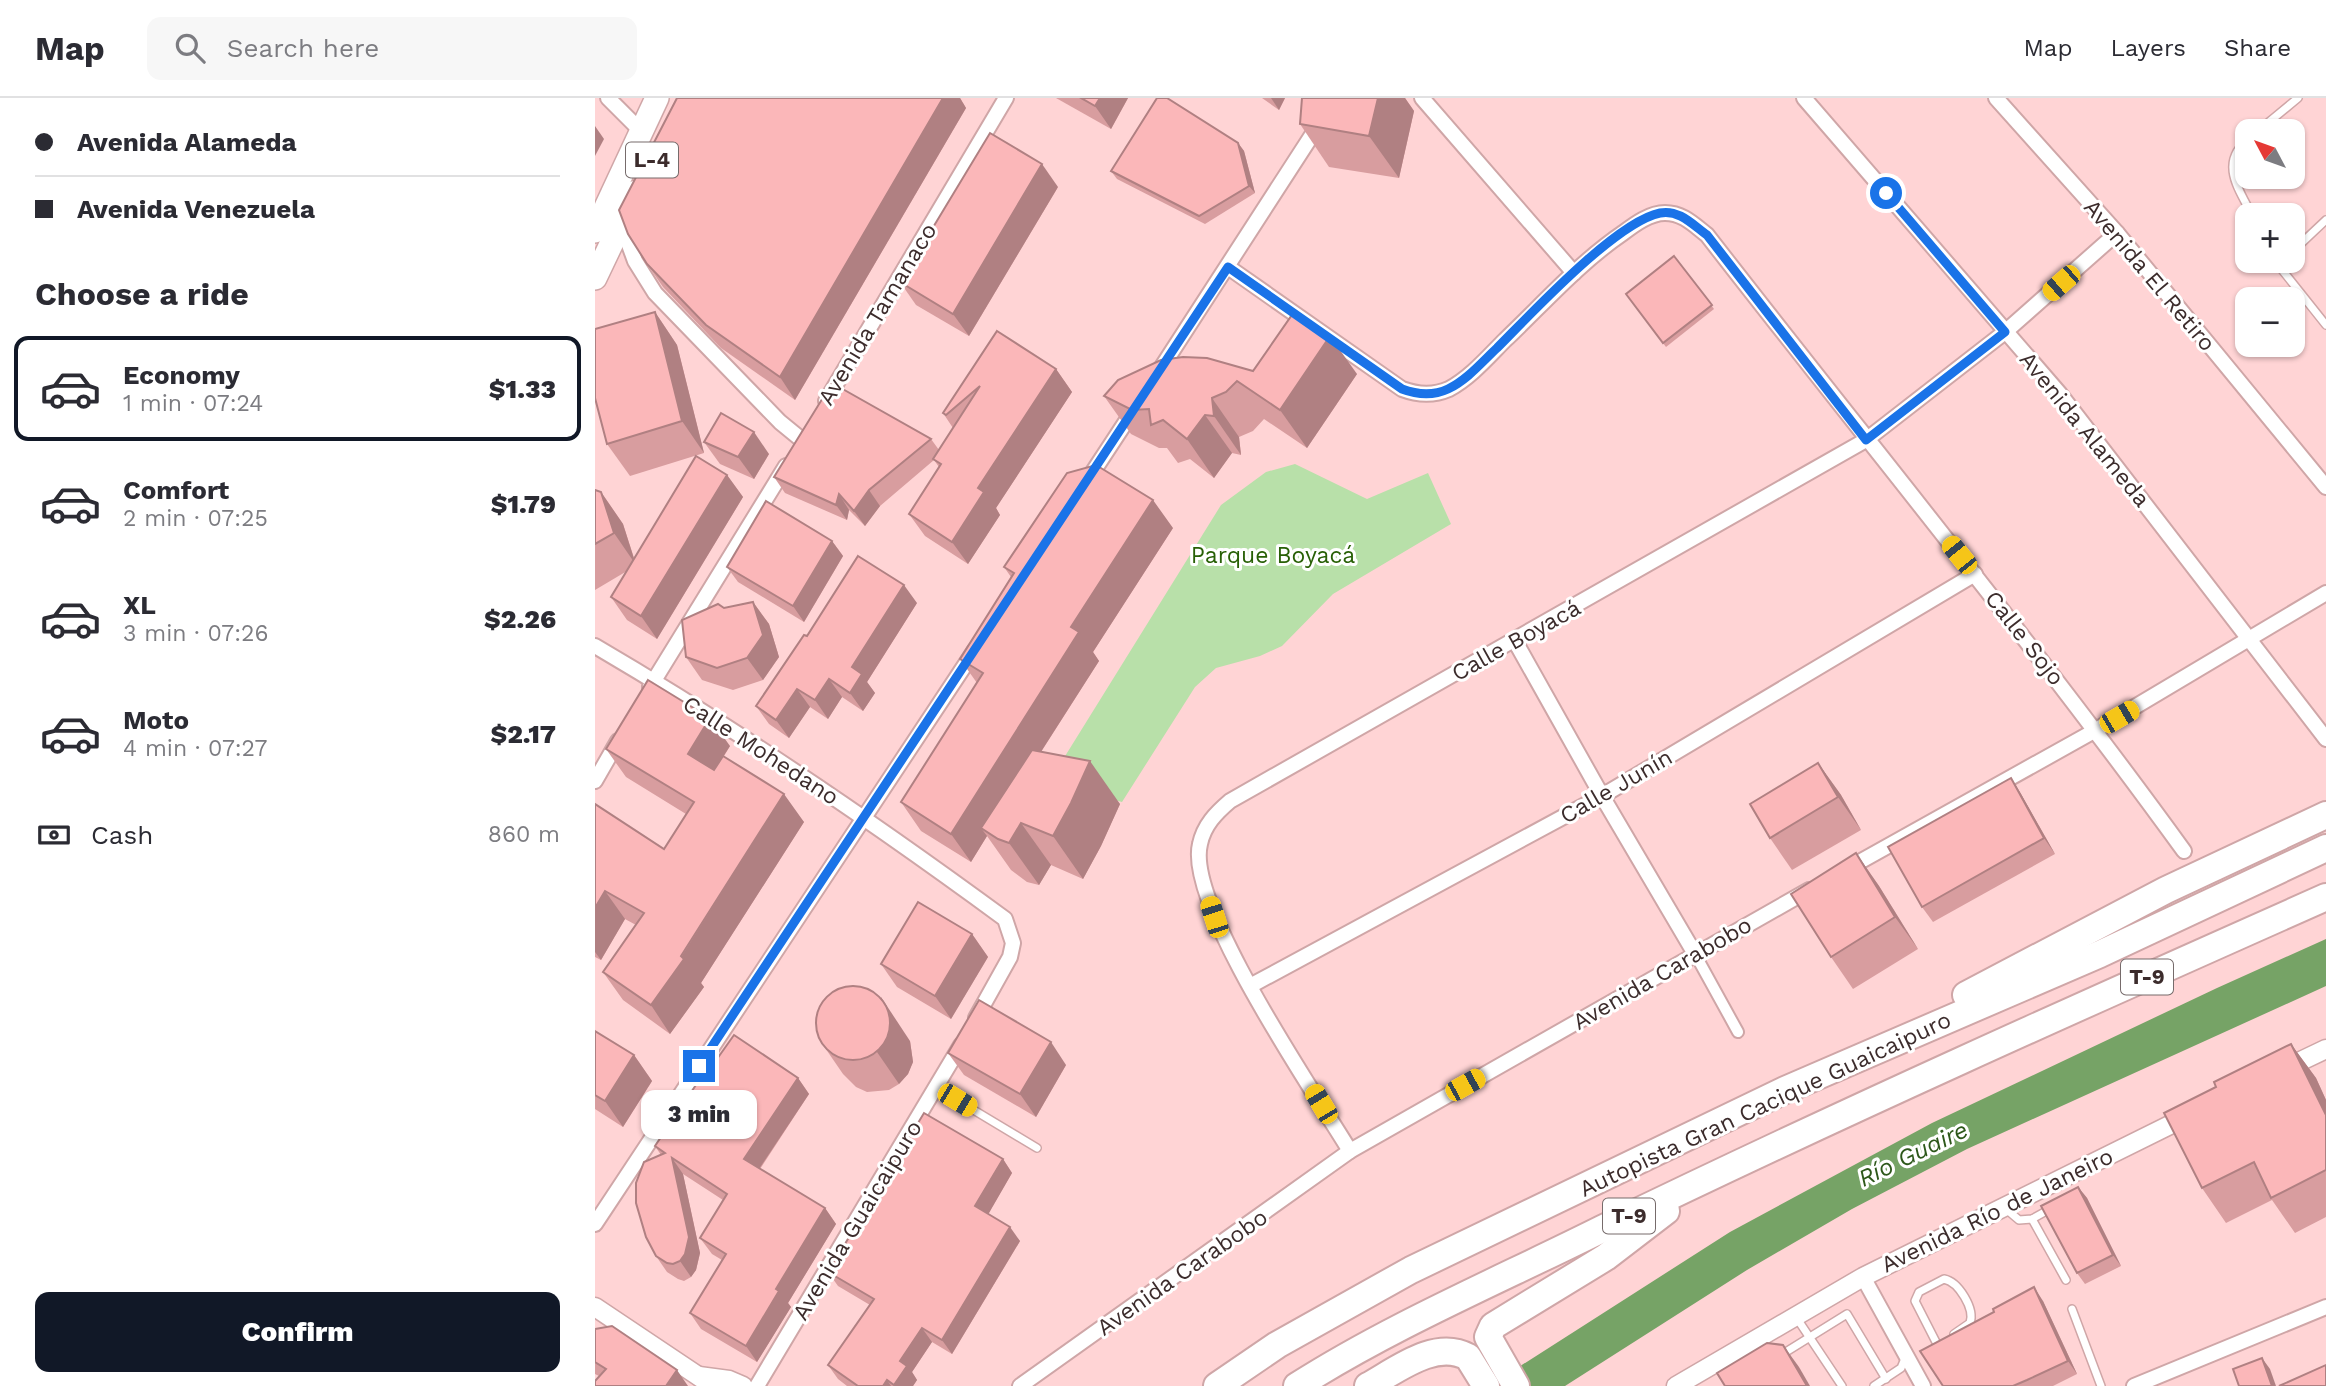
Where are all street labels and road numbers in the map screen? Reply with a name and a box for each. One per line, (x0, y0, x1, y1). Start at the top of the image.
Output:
road number: L-4 (626, 142, 678, 178)
street label: Avenida El Retiro (2078, 194, 2221, 357)
street label: Avenida Tamanaco (812, 218, 942, 410)
street label: Avenida Alameda (2014, 346, 2155, 512)
street label: Calle Sojo (1979, 586, 2070, 691)
street label: Calle Boyacá (1447, 594, 1585, 687)
street label: Calle Mohedano (678, 690, 844, 811)
street label: Calle Junín (1555, 743, 1677, 829)
street label: Avenida Carabobo (1568, 911, 1757, 1036)
road number: T-9 (2121, 960, 2173, 994)
street label: Autopista Gran Cacique Guaicaipuro (1575, 1006, 1955, 1203)
street label: Avenida Guaicaipuro (787, 1116, 928, 1325)
street label: Avenida Río de Janeiro (1877, 1142, 2118, 1278)
road number: T-9 (1603, 1198, 1655, 1234)
street label: Avenida Carabobo (1092, 1203, 1273, 1341)

